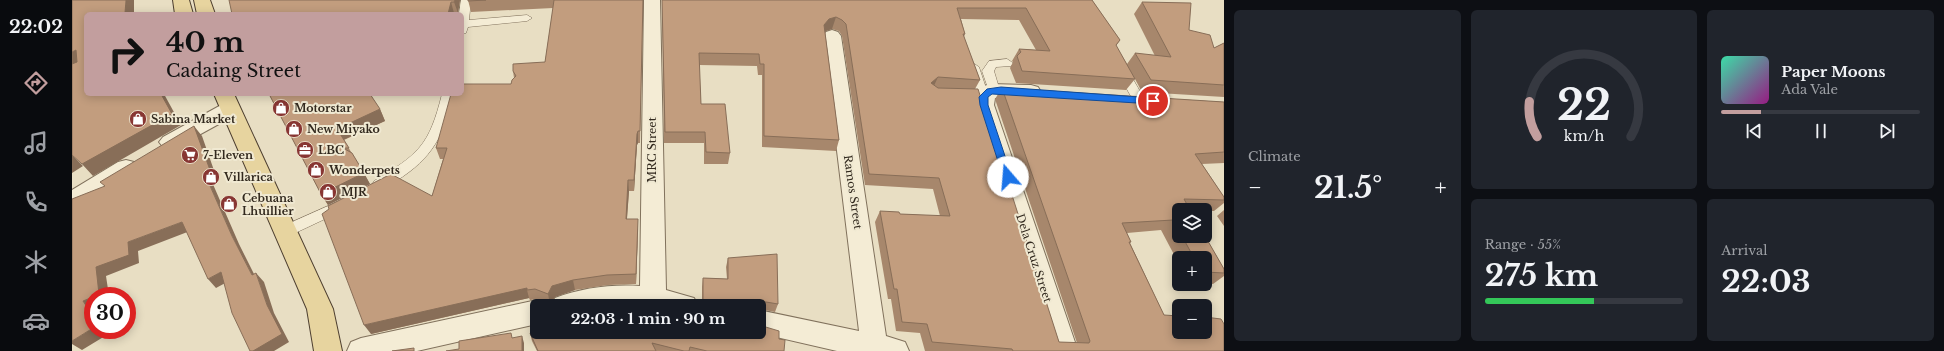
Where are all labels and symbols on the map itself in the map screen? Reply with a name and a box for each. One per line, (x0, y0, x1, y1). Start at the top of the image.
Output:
pin (1136, 84, 1170, 118)
shop icon: Motorstar (271, 98, 291, 118)
place label: Motorstar (294, 101, 352, 115)
shop icon: Sabina Market (128, 109, 148, 129)
place label: Sabina Market (151, 112, 236, 126)
street label: MRC Street (645, 116, 659, 183)
shop icon: New Miyako (284, 119, 304, 139)
place label: New Miyako (307, 122, 380, 136)
office icon: LBC (295, 140, 315, 160)
place label: LBC (318, 143, 344, 157)
supermarket icon: 7-Eleven (180, 145, 200, 165)
place label: 7-Eleven (203, 148, 253, 162)
street label: Ramos Street (841, 154, 865, 231)
position arrow (987, 156, 1029, 198)
shop icon: Wonderpets (306, 160, 326, 180)
place label: Wonderpets (328, 163, 400, 177)
shop icon: Villarica (201, 167, 221, 187)
place label: Villarica (223, 170, 273, 184)
shop icon: MJR (318, 182, 338, 202)
place label: MJR (341, 185, 368, 199)
place label: Cebuana Lhuillier (242, 191, 294, 218)
shop icon: Cebuana Lhuillier (219, 194, 239, 214)
street label: Dela Cruz Street (1013, 212, 1055, 305)
speed limit sign: 30 (84, 287, 136, 339)

